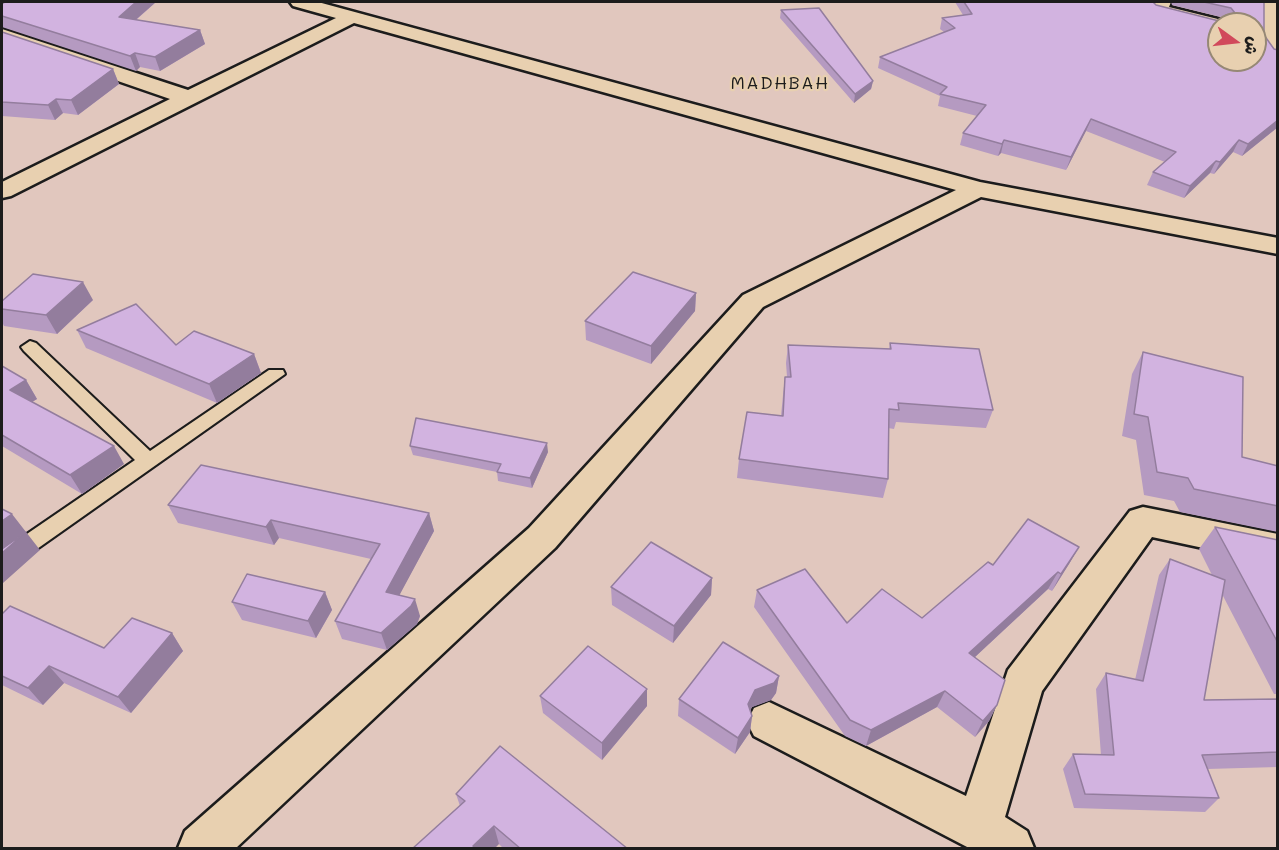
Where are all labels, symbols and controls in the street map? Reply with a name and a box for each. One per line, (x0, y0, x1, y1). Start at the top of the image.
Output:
north arrow (1207, 12, 1267, 72)
text: ش (1241, 35, 1265, 57)
district label: MADHBAH (731, 72, 829, 94)

